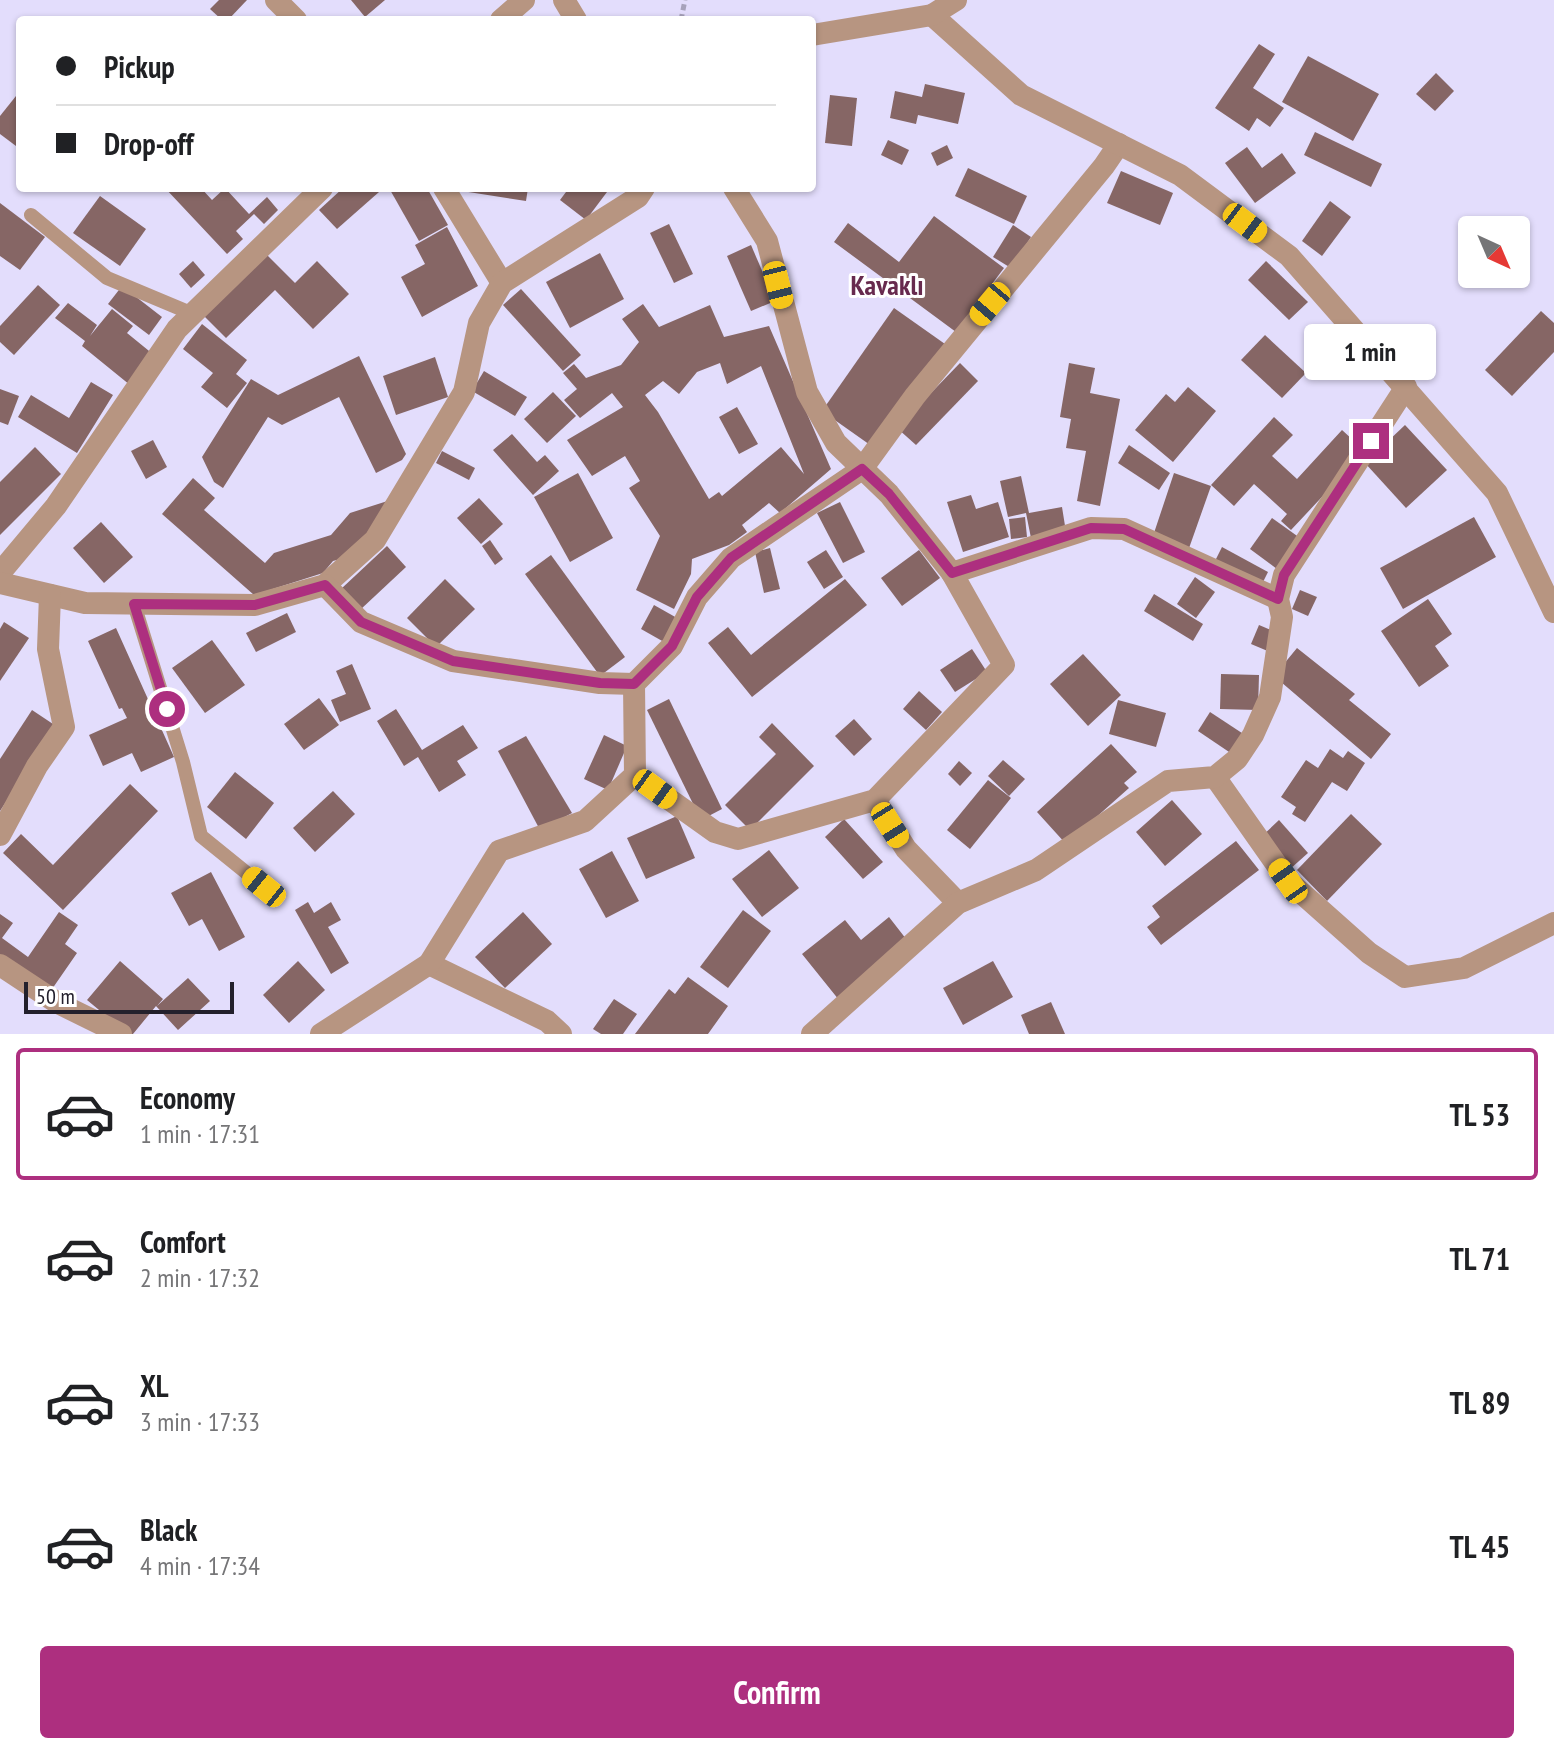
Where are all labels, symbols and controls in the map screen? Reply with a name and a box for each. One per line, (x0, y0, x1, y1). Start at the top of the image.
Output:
text: Pickup (104, 47, 175, 86)
text: Drop-off (104, 124, 194, 163)
car (1219, 199, 1271, 247)
north arrow (1458, 216, 1530, 288)
map controls (1458, 216, 1530, 288)
car (761, 259, 795, 311)
district label: Kavaklı (850, 266, 924, 303)
car (965, 278, 1015, 330)
callout: 1 min (1305, 325, 1437, 381)
text: 1 min (1344, 335, 1396, 368)
route end (1353, 423, 1389, 459)
route start (149, 691, 185, 727)
car (629, 765, 681, 813)
car (867, 798, 913, 852)
car (1264, 854, 1312, 908)
car (238, 863, 290, 911)
scale bar (24, 978, 234, 1014)
text: 50 m (36, 982, 75, 1010)
icon: car (44, 1078, 116, 1150)
text: Economy (140, 1078, 235, 1117)
text: TL 53 (1450, 1095, 1510, 1134)
text: 1 min · 17:31 (140, 1117, 260, 1150)
icon: car (44, 1222, 116, 1294)
text: Comfort (140, 1222, 226, 1261)
text: TL 71 (1450, 1239, 1510, 1278)
text: 2 min · 17:32 (140, 1261, 260, 1294)
icon: car (44, 1366, 116, 1438)
text: XL (140, 1366, 169, 1405)
text: TL 89 (1450, 1383, 1510, 1422)
text: 3 min · 17:33 (140, 1405, 260, 1438)
icon: car (44, 1510, 116, 1582)
text: Black (140, 1510, 197, 1549)
text: TL 45 (1450, 1527, 1510, 1566)
text: 4 min · 17:34 (140, 1549, 260, 1582)
button: Confirm (40, 1646, 1514, 1738)

